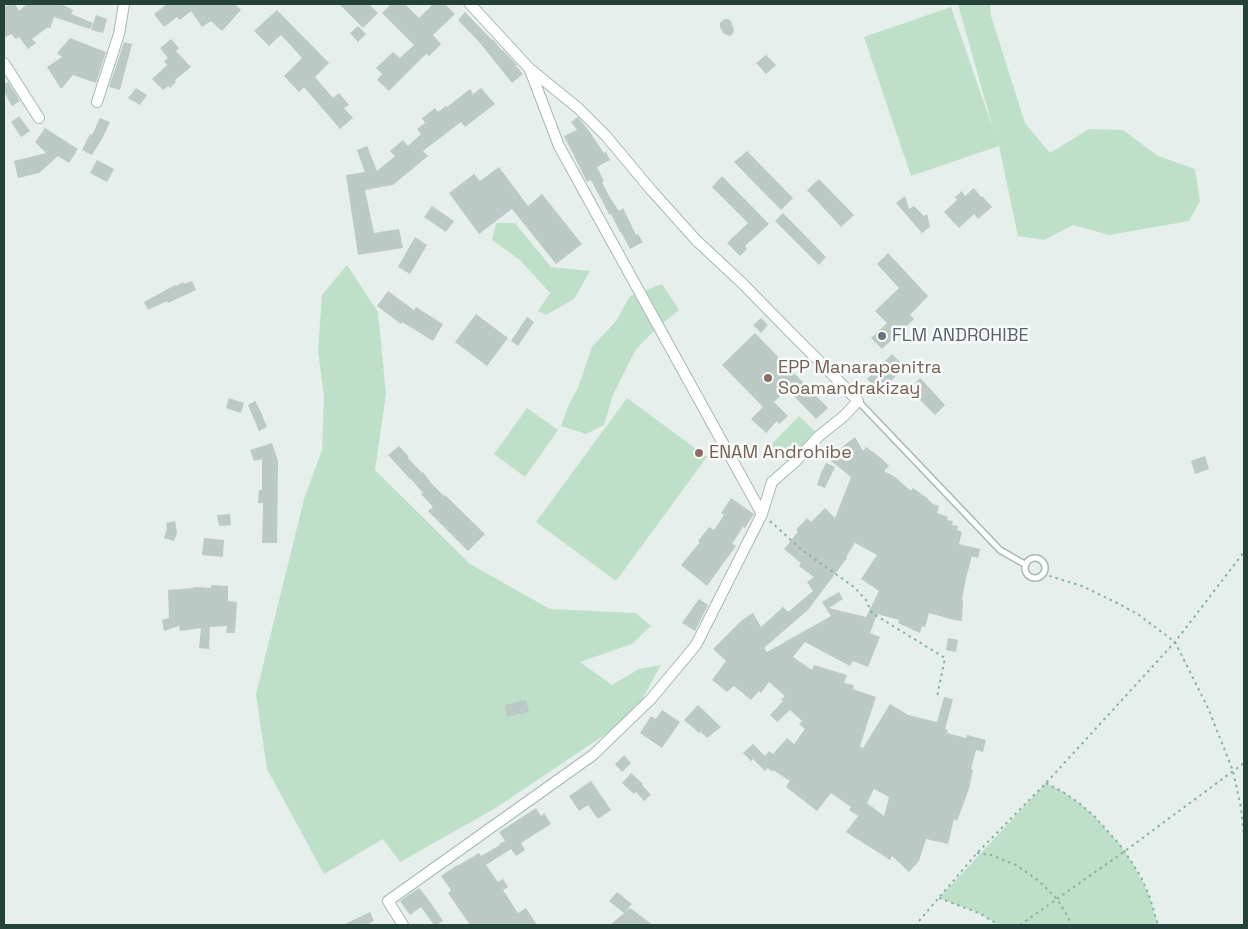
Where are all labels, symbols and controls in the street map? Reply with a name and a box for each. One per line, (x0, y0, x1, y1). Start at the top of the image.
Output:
place label: FLM ANDROHIBE (892, 325, 1029, 347)
marker: FLM ANDROHIBE (876, 330, 888, 342)
place label: EPP Manarapenitra Soamandrakizay (778, 357, 941, 399)
marker: EPP Manarapenitra Soamandrakizay (762, 372, 774, 384)
place label: ENAM Androhibe (709, 442, 852, 464)
marker: ENAM Androhibe (693, 447, 705, 459)

